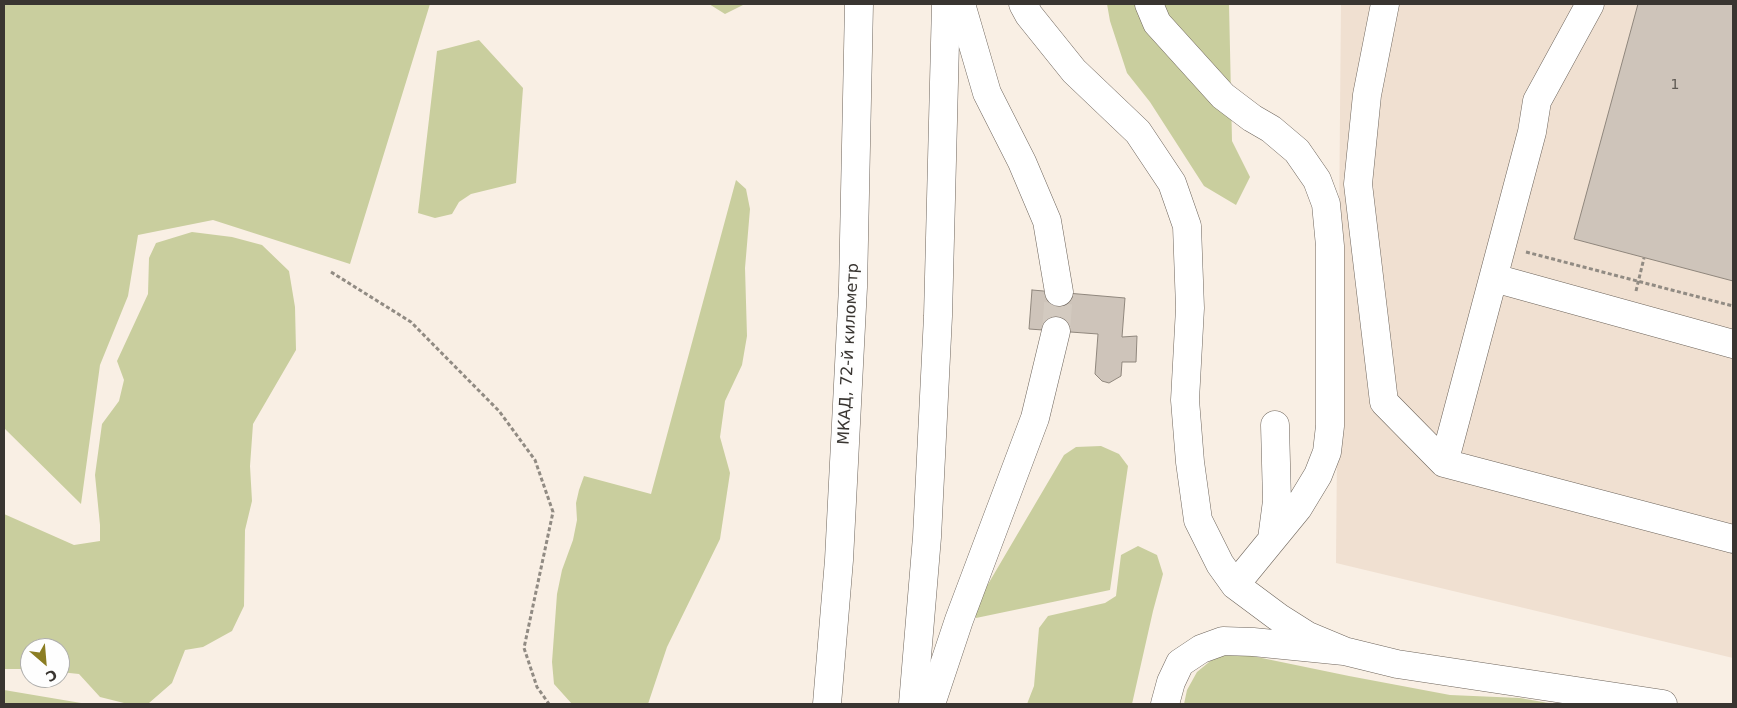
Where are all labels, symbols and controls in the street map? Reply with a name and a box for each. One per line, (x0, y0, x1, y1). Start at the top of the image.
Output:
house number: 1 (1671, 77, 1679, 93)
street label: МКАД, 72-й километр (835, 263, 863, 445)
north arrow (20, 638, 70, 688)
text: С (43, 666, 60, 685)

